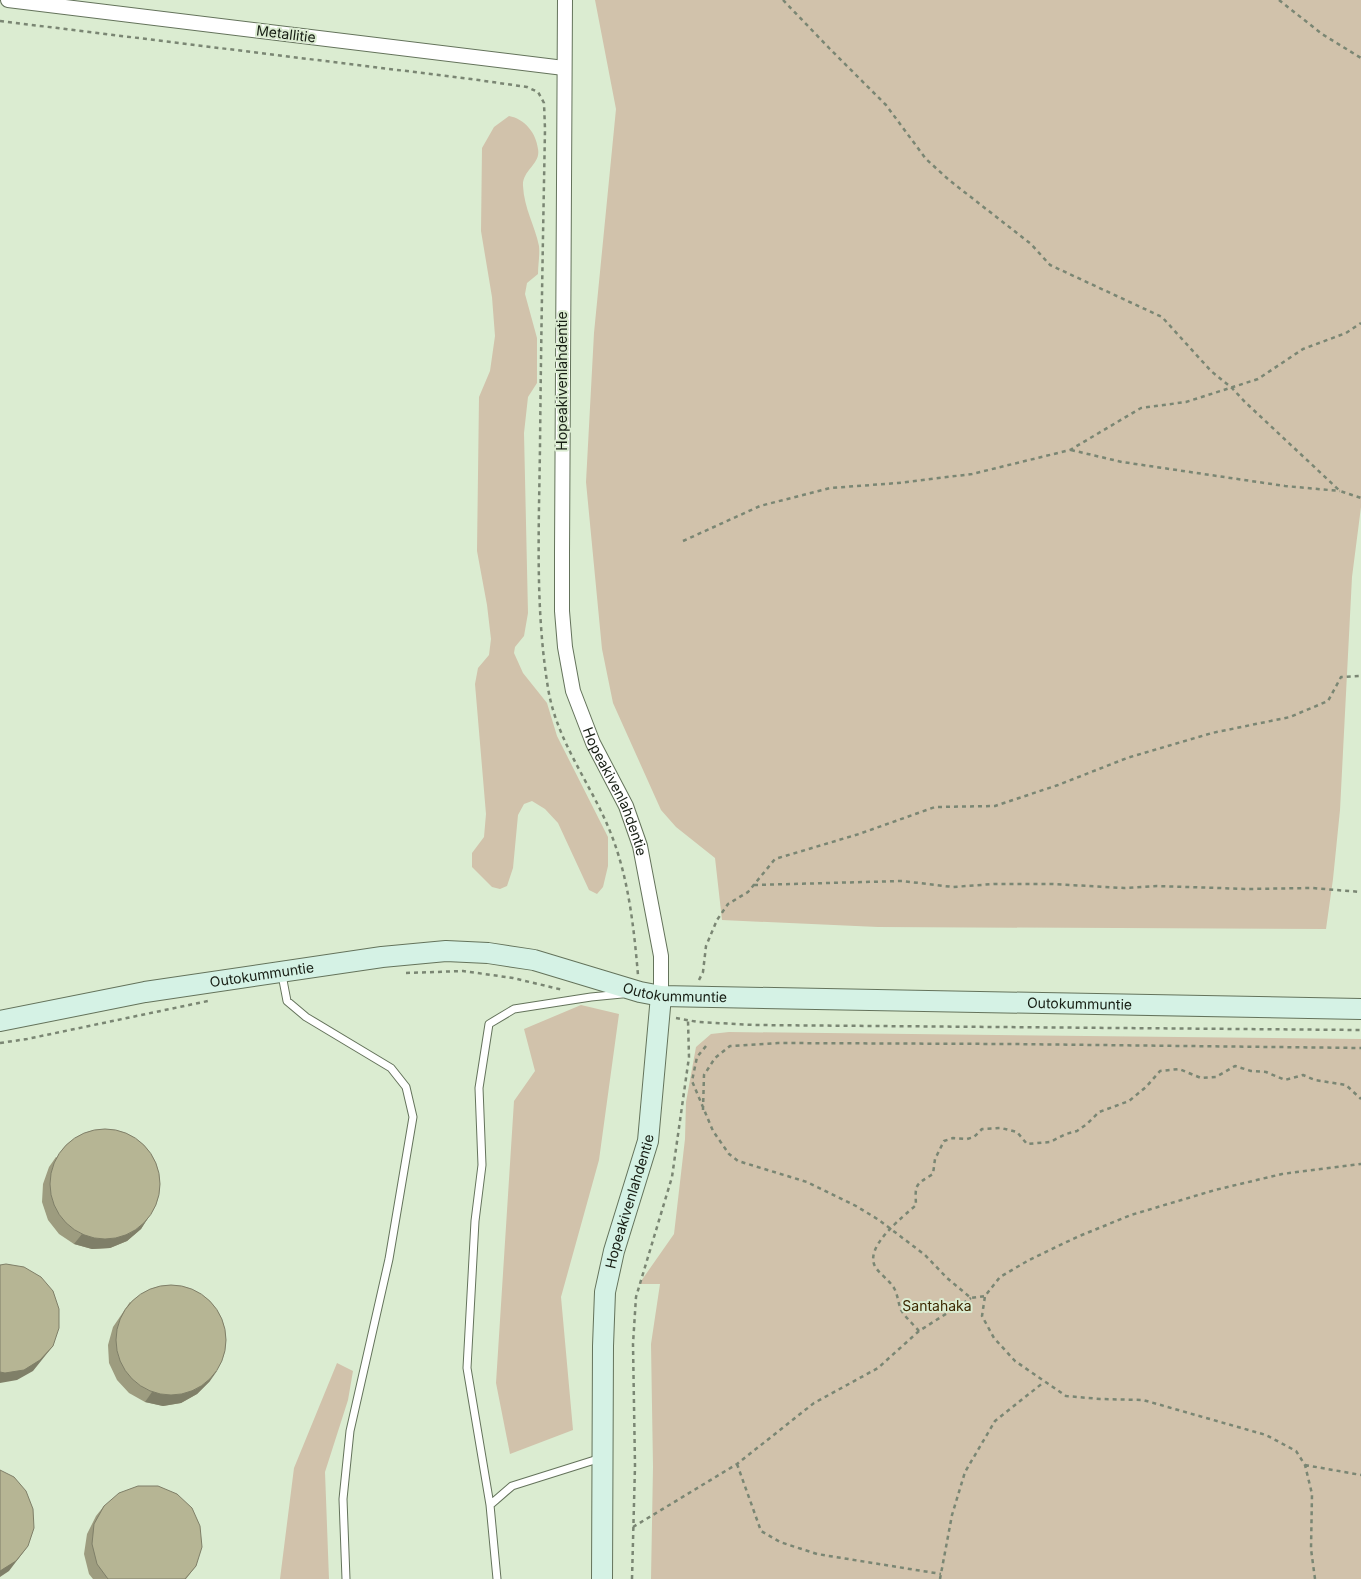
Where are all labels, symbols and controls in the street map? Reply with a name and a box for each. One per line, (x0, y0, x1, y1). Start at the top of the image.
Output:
street label: Metallitie (255, 21, 317, 46)
street label: Hopeakivenlahdentie (553, 311, 570, 451)
street label: Hopeakivenlahdentie (580, 725, 651, 857)
street label: Outokummuntie (209, 958, 315, 990)
street label: Outokummuntie (621, 978, 727, 1005)
street label: Outokummuntie (1027, 994, 1132, 1013)
street label: Hopeakivenlahdentie (601, 1134, 657, 1270)
park label: Santahaka (902, 1297, 972, 1314)

